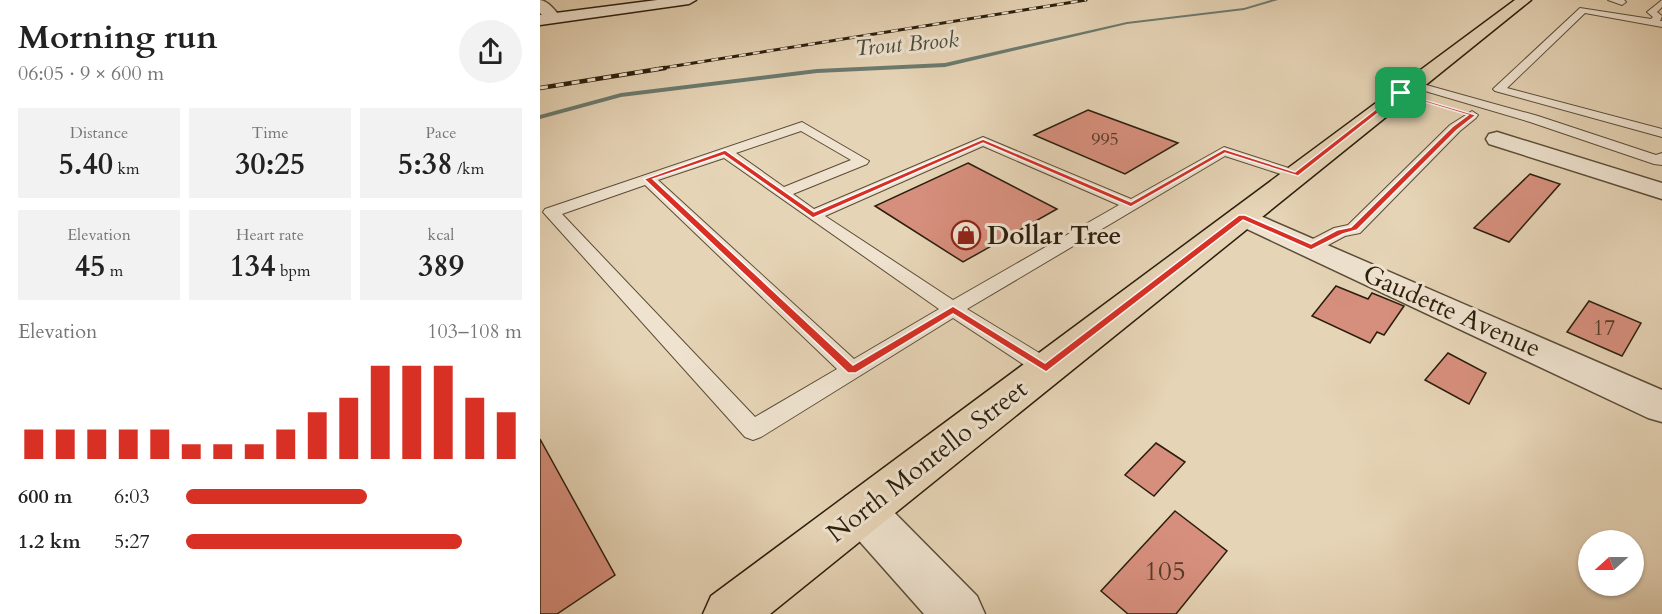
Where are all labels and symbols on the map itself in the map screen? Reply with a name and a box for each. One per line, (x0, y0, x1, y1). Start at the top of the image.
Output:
water label: Trout Brook (854, 25, 960, 63)
pin (1375, 67, 1426, 118)
house number: 995 (1091, 127, 1119, 152)
place label: Dollar Tree (987, 218, 1121, 253)
shop icon: Dollar Tree (950, 219, 982, 251)
street label: Gaudette Avenue (1358, 256, 1546, 366)
house number: 17 (1593, 313, 1615, 343)
street label: North Montello Street (820, 372, 1034, 550)
north arrow (1578, 530, 1644, 596)
house number: 105 (1144, 553, 1186, 590)

